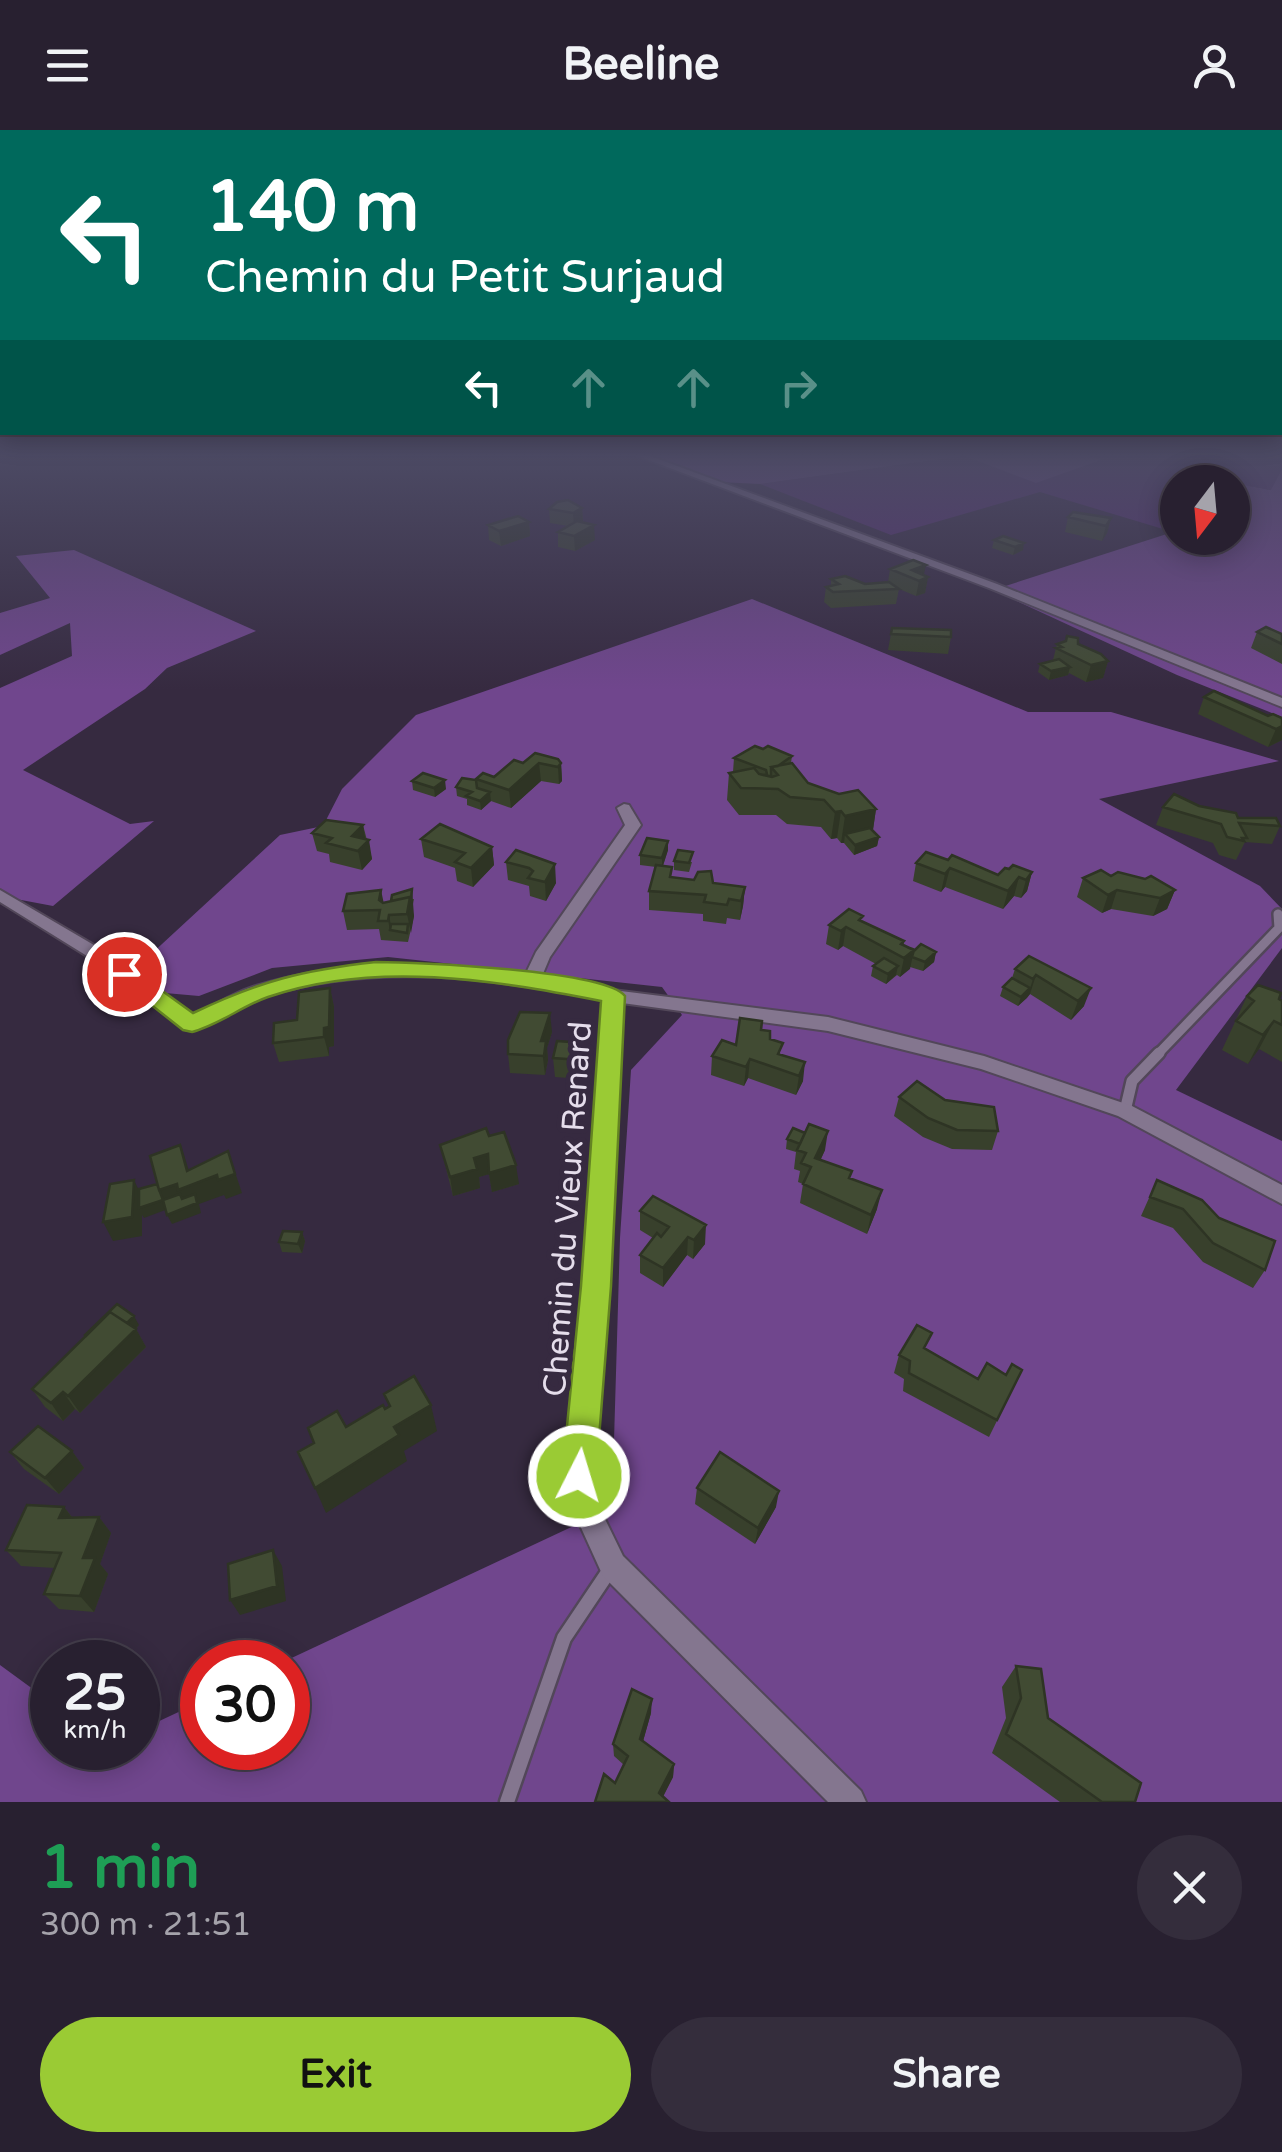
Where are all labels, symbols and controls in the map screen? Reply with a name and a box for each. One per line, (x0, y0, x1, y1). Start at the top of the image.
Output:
icon: menu (40, 38, 95, 93)
text: Beeline (562, 38, 720, 92)
icon: person (1187, 38, 1242, 93)
text: 140 m (205, 166, 419, 250)
icon: left (40, 170, 170, 300)
text: Chemin du Petit Surjaud (205, 251, 725, 305)
icon: left (456, 360, 511, 415)
icon: ahead (561, 360, 616, 415)
icon: ahead (666, 360, 721, 415)
icon: right (771, 360, 826, 415)
north arrow (1160, 465, 1250, 555)
map controls (1160, 465, 1250, 555)
pin (82, 932, 167, 1017)
icon: arrive (97, 947, 152, 1002)
street label: Chemin du Vieux Renard (536, 1020, 600, 1398)
position arrow (527, 1424, 631, 1528)
speed limit sign: 30 (180, 1640, 310, 1770)
text: 25 (64, 1663, 126, 1723)
text: km/h (64, 1715, 126, 1745)
text: 1 min (40, 1832, 200, 1904)
button: close (1137, 1835, 1242, 1940)
text: 300 m · 21:51 (40, 1906, 252, 1944)
button: Exit (40, 2017, 631, 2132)
button: Share (651, 2017, 1242, 2132)

